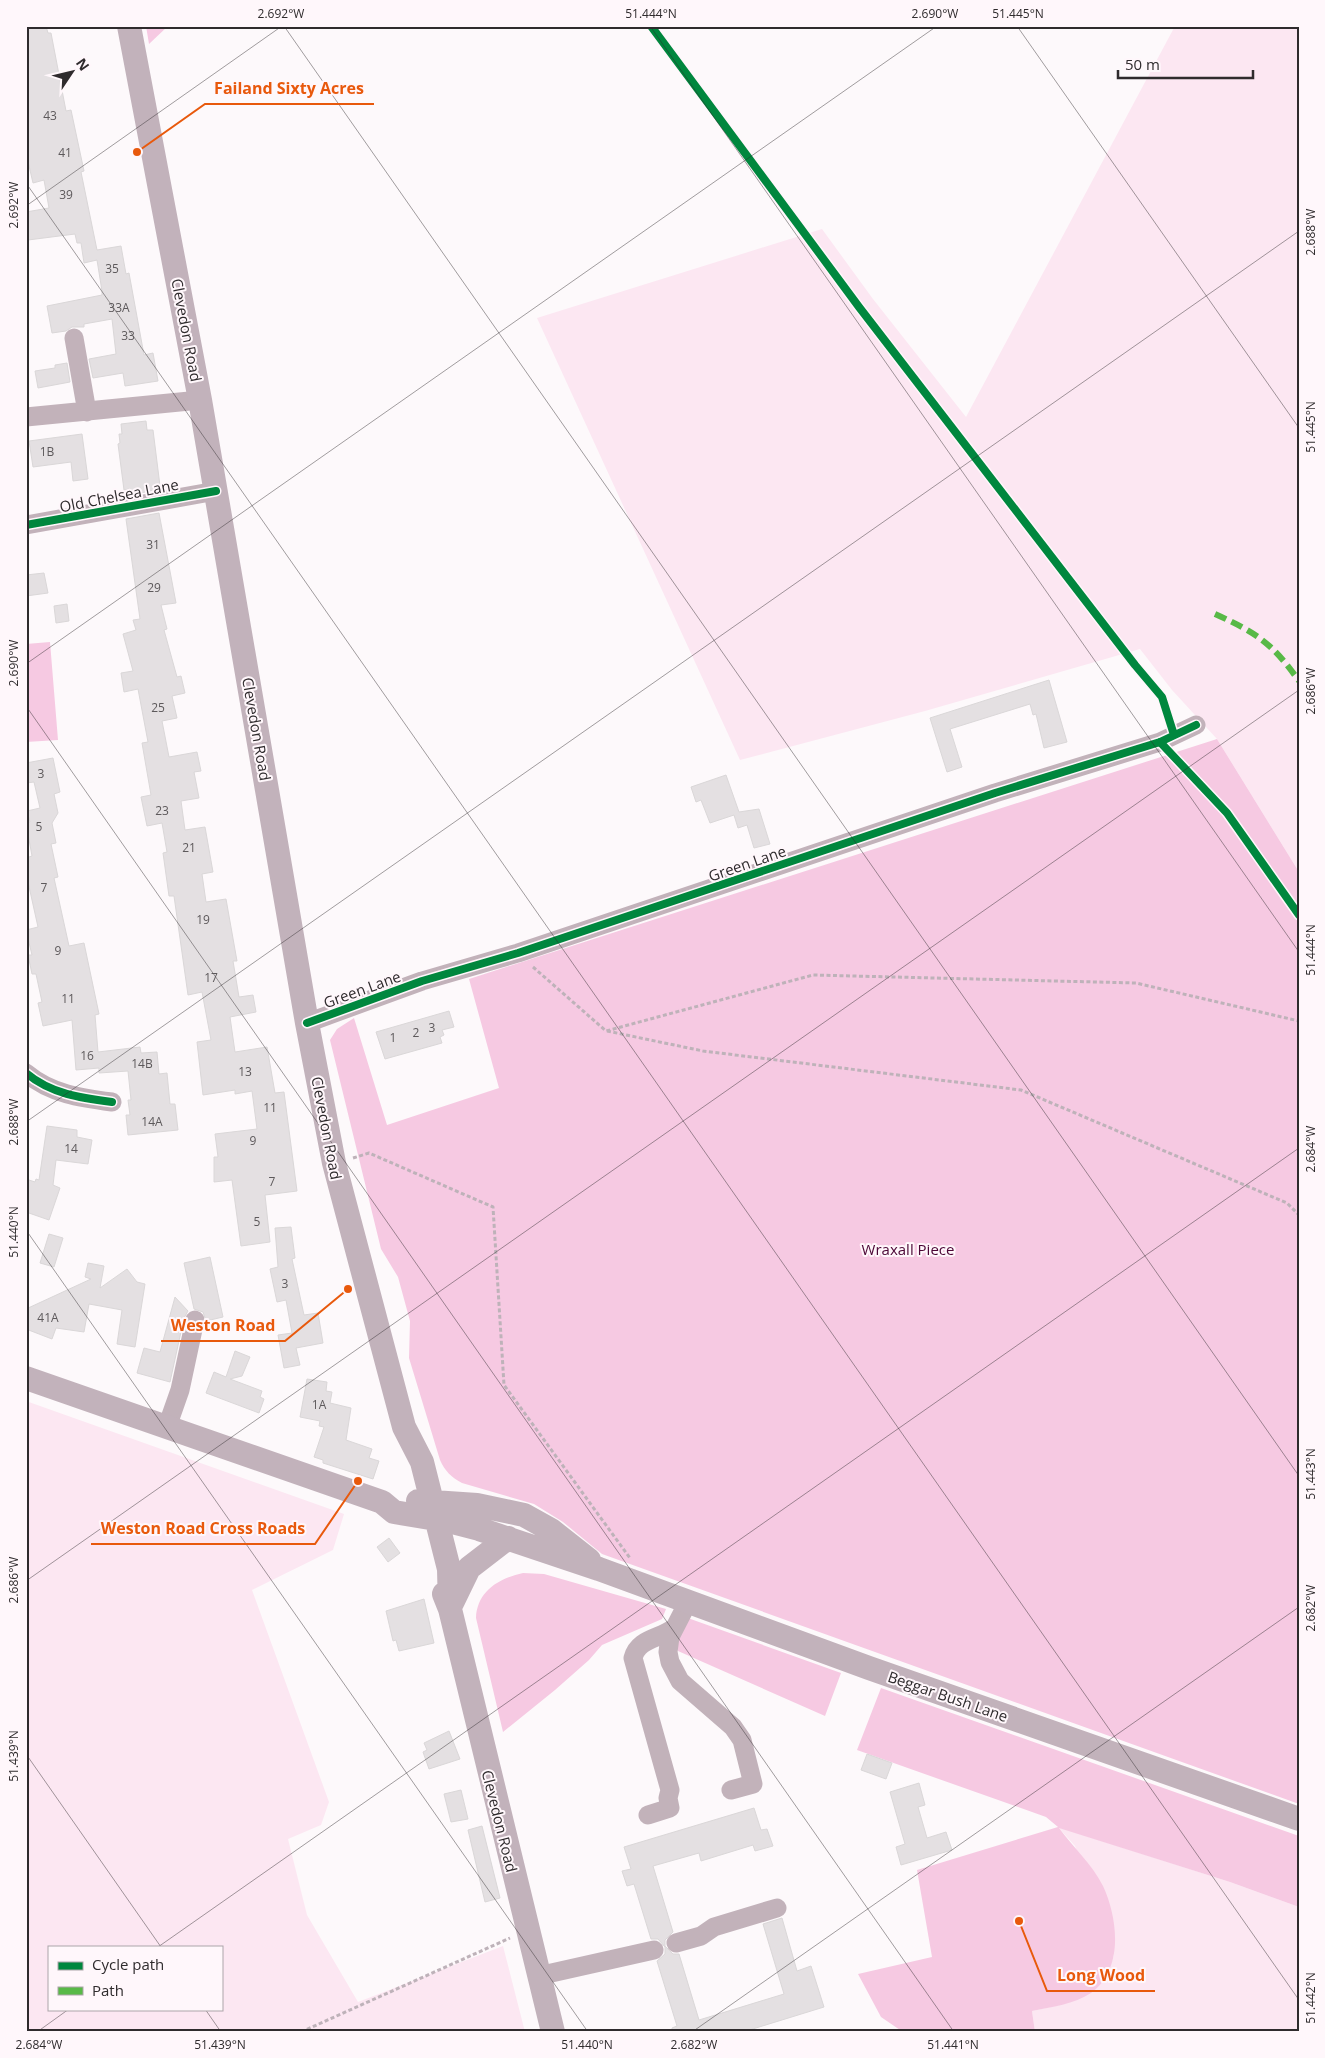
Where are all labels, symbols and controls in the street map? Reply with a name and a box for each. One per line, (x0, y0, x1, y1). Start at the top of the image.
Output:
text: 2.692°W (258, 5, 304, 22)
text: 51.444°N (625, 5, 677, 22)
text: 2.690°W (912, 5, 958, 22)
text: 51.445°N (992, 5, 1044, 22)
north arrow (48, 48, 98, 98)
scale bar (1118, 48, 1252, 80)
text: N (72, 54, 94, 74)
text: 50 m (1125, 54, 1160, 74)
callout: Failand Sixty Acres (205, 73, 374, 104)
text: Failand Sixty Acres (214, 77, 364, 99)
house number: 43 (43, 107, 57, 124)
house number: 41 (58, 144, 72, 161)
text: 2.692°W (5, 182, 22, 228)
house number: 39 (59, 186, 73, 203)
text: 2.688°W (1302, 209, 1319, 255)
house number: 35 (105, 260, 119, 277)
street label: Clevedon Road (167, 277, 207, 383)
house number: 33A (108, 299, 130, 316)
house number: 33 (121, 327, 135, 344)
text: 51.445°N (1302, 401, 1319, 453)
house number: 1B (40, 443, 55, 460)
street label: Old Chelsea Lane (58, 474, 180, 516)
house number: 31 (146, 536, 160, 553)
house number: 29 (147, 579, 161, 596)
text: 2.690°W (5, 640, 22, 686)
text: 2.686°W (1302, 668, 1319, 714)
street label: Clevedon Road (238, 676, 276, 782)
house number: 25 (151, 699, 165, 716)
house number: 3 (38, 765, 45, 782)
house number: 23 (155, 802, 169, 819)
house number: 5 (36, 818, 43, 835)
house number: 21 (182, 839, 196, 856)
street label: Green Lane (706, 840, 788, 886)
house number: 7 (41, 879, 48, 896)
house number: 19 (196, 911, 210, 928)
text: 51.444°N (1302, 924, 1319, 976)
house number: 9 (55, 942, 62, 959)
street label: Green Lane (321, 966, 403, 1012)
house number: 17 (204, 969, 218, 986)
house number: 11 (61, 990, 75, 1007)
house number: 3 (429, 1019, 436, 1036)
house number: 2 (413, 1024, 420, 1041)
house number: 1 (390, 1029, 396, 1046)
house number: 16 (80, 1047, 94, 1064)
house number: 14B (131, 1055, 153, 1072)
house number: 13 (238, 1063, 252, 1080)
street label: Clevedon Road (307, 1075, 347, 1181)
text: 2.688°W (5, 1099, 22, 1145)
house number: 11 (263, 1099, 277, 1116)
house number: 14A (141, 1113, 163, 1130)
text: 2.684°W (1302, 1126, 1319, 1172)
house number: 9 (250, 1132, 257, 1149)
house number: 14 (64, 1140, 78, 1157)
house number: 7 (269, 1173, 276, 1190)
text: 51.440°N (5, 1206, 22, 1258)
house number: 5 (254, 1213, 261, 1230)
park label: Wraxall Piece (862, 1239, 954, 1259)
house number: 3 (282, 1275, 289, 1292)
house number: 41A (37, 1309, 59, 1326)
callout: Weston Road (161, 1310, 285, 1341)
text: Weston Road (171, 1314, 275, 1336)
house number: 1A (312, 1396, 327, 1413)
text: 51.443°N (1302, 1448, 1319, 1500)
callout: Weston Road Cross Roads (91, 1513, 315, 1544)
text: Weston Road Cross Roads (101, 1517, 305, 1539)
text: 2.686°W (5, 1557, 22, 1603)
text: 2.682°W (1302, 1585, 1319, 1631)
street label: Beggar Bush Lane (885, 1666, 1011, 1726)
text: 51.439°N (5, 1730, 22, 1782)
street label: Clevedon Road (478, 1768, 522, 1874)
legend (48, 1946, 222, 2010)
text: Cycle path (92, 1954, 164, 1974)
callout: Long Wood (1047, 1960, 1155, 1991)
text: Long Wood (1057, 1964, 1145, 1986)
text: 51.442°N (1302, 1972, 1319, 2024)
text: Path (92, 1980, 124, 2000)
text: 2.684°W (16, 2036, 62, 2053)
text: 51.439°N (194, 2036, 246, 2053)
text: 51.440°N (561, 2036, 613, 2053)
text: 2.682°W (671, 2036, 717, 2053)
text: 51.441°N (927, 2036, 979, 2053)

